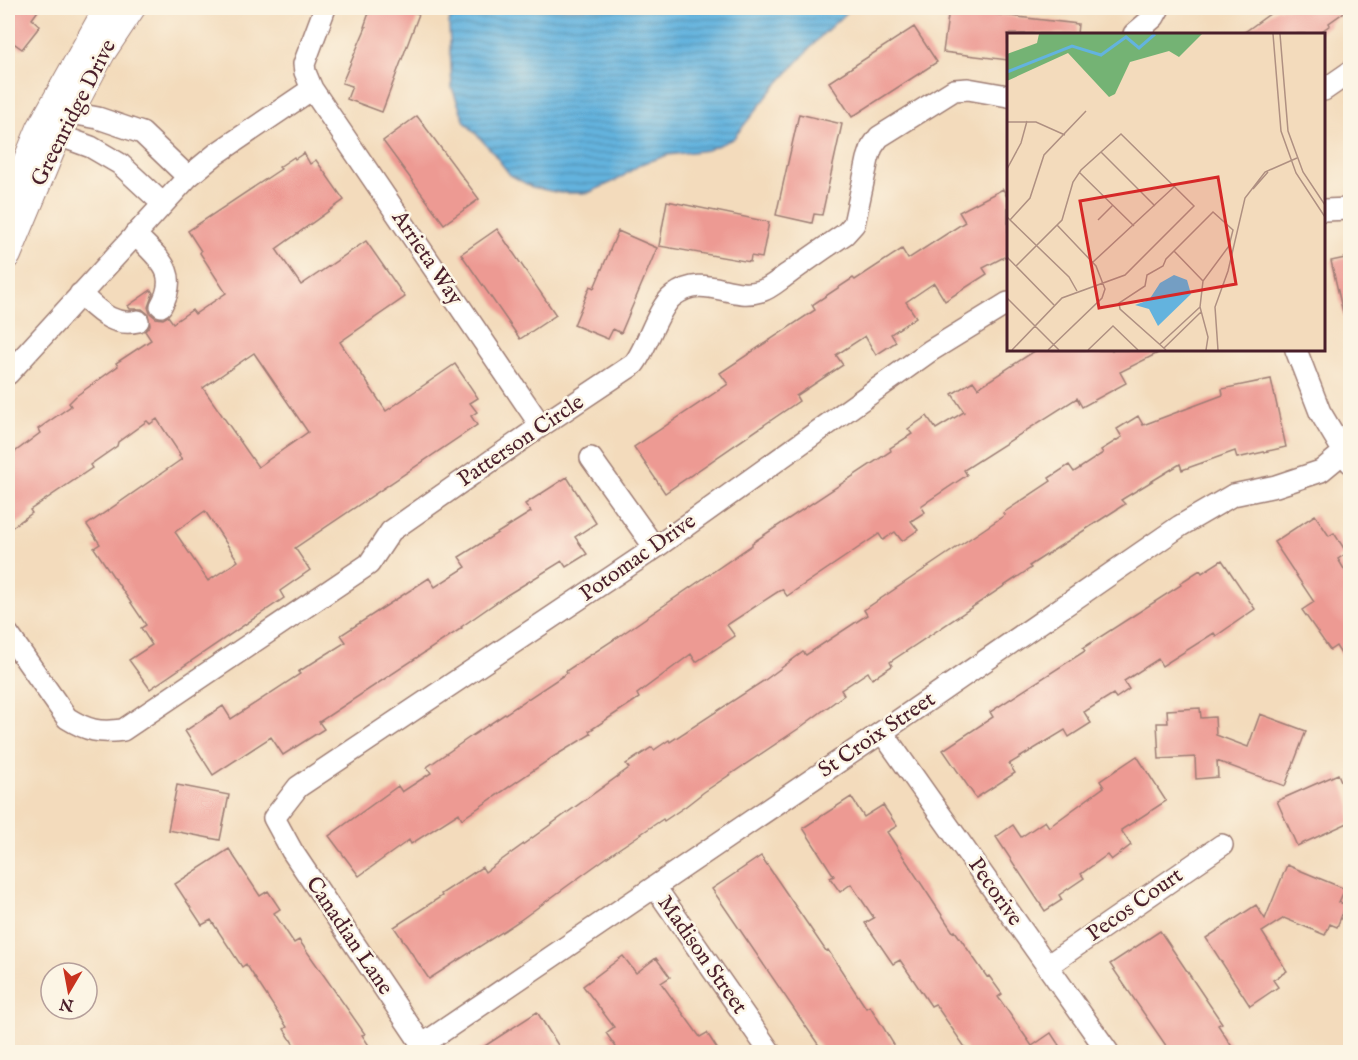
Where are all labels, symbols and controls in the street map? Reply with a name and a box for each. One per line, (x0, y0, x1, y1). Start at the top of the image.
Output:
inset map (1007, 33, 1325, 351)
street label: Greenridge Drive (25, 35, 123, 191)
street label: Arrieta Way (384, 204, 469, 311)
street label: Patterson Circle (452, 388, 590, 494)
street label: Potomac Drive (574, 508, 702, 608)
street label: St Croix Street (813, 685, 941, 784)
street label: Pecorive (961, 852, 1029, 932)
street label: Pecos Court (1082, 861, 1189, 948)
street label: Canadian Lane (299, 871, 399, 1001)
street label: Madison Street (651, 890, 753, 1020)
north arrow (39, 961, 99, 1021)
text: N (58, 993, 76, 1015)

